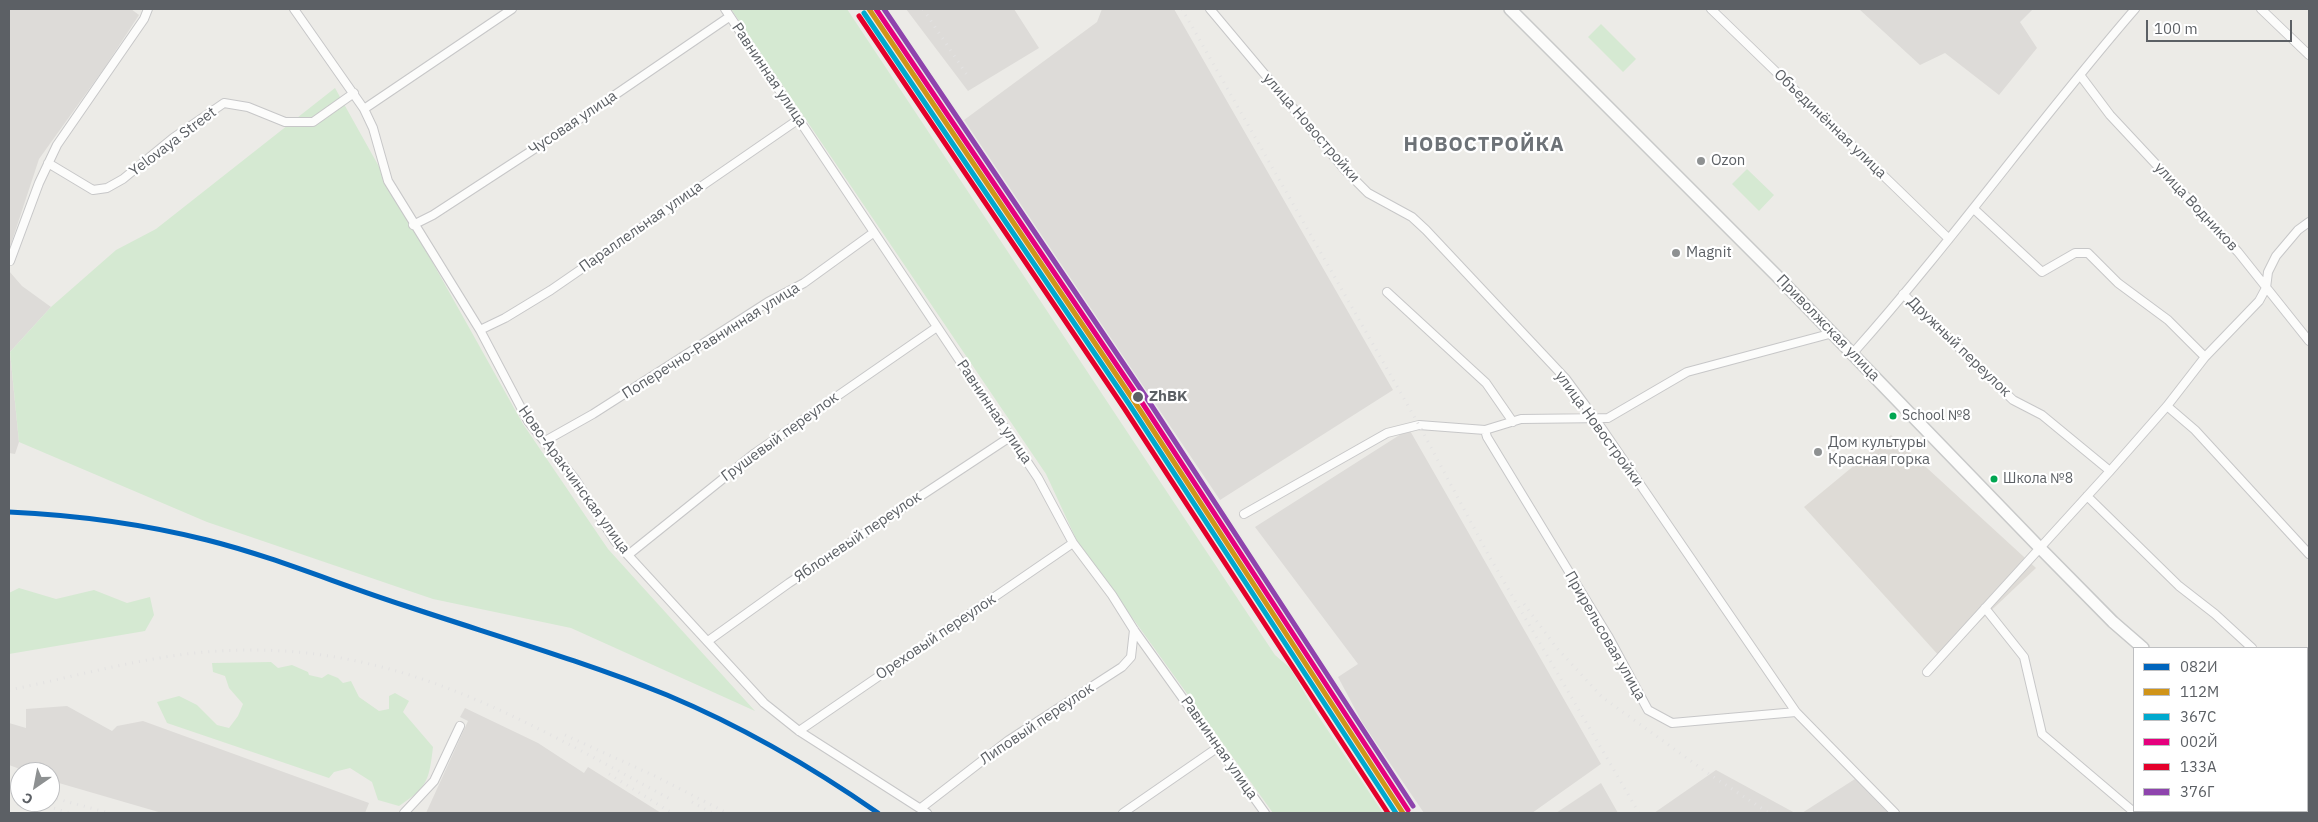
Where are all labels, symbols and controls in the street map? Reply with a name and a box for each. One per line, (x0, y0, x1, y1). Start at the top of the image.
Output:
scale bar (2148, 10, 2294, 42)
text: 100 m (2154, 19, 2198, 38)
street label: Равнинная улица (728, 20, 810, 130)
street label: Объединённая улица (1770, 66, 1890, 182)
street label: улица Новостройки (1259, 70, 1363, 186)
street label: Чусовая улица (526, 87, 620, 159)
street label: Yelovaya Street (126, 104, 220, 180)
district label: НОВОСТРОЙКА (1402, 133, 1566, 157)
place label: Ozon (1711, 152, 1745, 170)
marker: Ozon (1695, 155, 1707, 167)
street label: улица Водников (2150, 159, 2242, 255)
street label: Параллельная улица (576, 178, 706, 276)
place label: Magnit (1686, 244, 1732, 262)
marker: Magnit (1670, 247, 1682, 259)
street label: Приволжская улица (1772, 271, 1884, 385)
street label: Поперечно-Равнинная улица (619, 279, 803, 403)
street label: Дружный переулок (1904, 293, 2014, 401)
street label: Равнинная улица (953, 357, 1035, 467)
street label: улица Новостройки (1551, 368, 1647, 490)
street label: Грушевый переулок (718, 388, 842, 486)
place label: ZhBK (1149, 388, 1187, 406)
marker: ZhBK (1131, 390, 1145, 404)
street label: Ново-Аракчинская улица (514, 402, 634, 558)
place label: School №8 (1902, 408, 1971, 424)
marker: School №8 (1888, 411, 1898, 421)
place label: Дом культуры Красная горка (1828, 434, 1930, 469)
marker: Дом культуры Красная горка (1812, 446, 1824, 458)
place label: Школа №8 (2003, 471, 2073, 487)
marker: Школа №8 (1989, 474, 1999, 484)
street label: Яблоневый переулок (791, 488, 925, 586)
street label: Прирельсовая улица (1561, 568, 1649, 704)
street label: Ореховый переулок (873, 590, 999, 684)
legend (2133, 647, 2308, 812)
text: 082И (2180, 657, 2218, 676)
street label: Липовый переулок (977, 679, 1097, 769)
text: 112М (2180, 682, 2219, 701)
street label: Равнинная улица (1177, 693, 1261, 803)
text: 367С (2180, 707, 2216, 726)
text: 002Й (2180, 732, 2218, 751)
text: 133А (2180, 757, 2217, 776)
north arrow (10, 762, 60, 812)
text: 376Г (2180, 782, 2215, 801)
text: С (19, 789, 36, 809)

